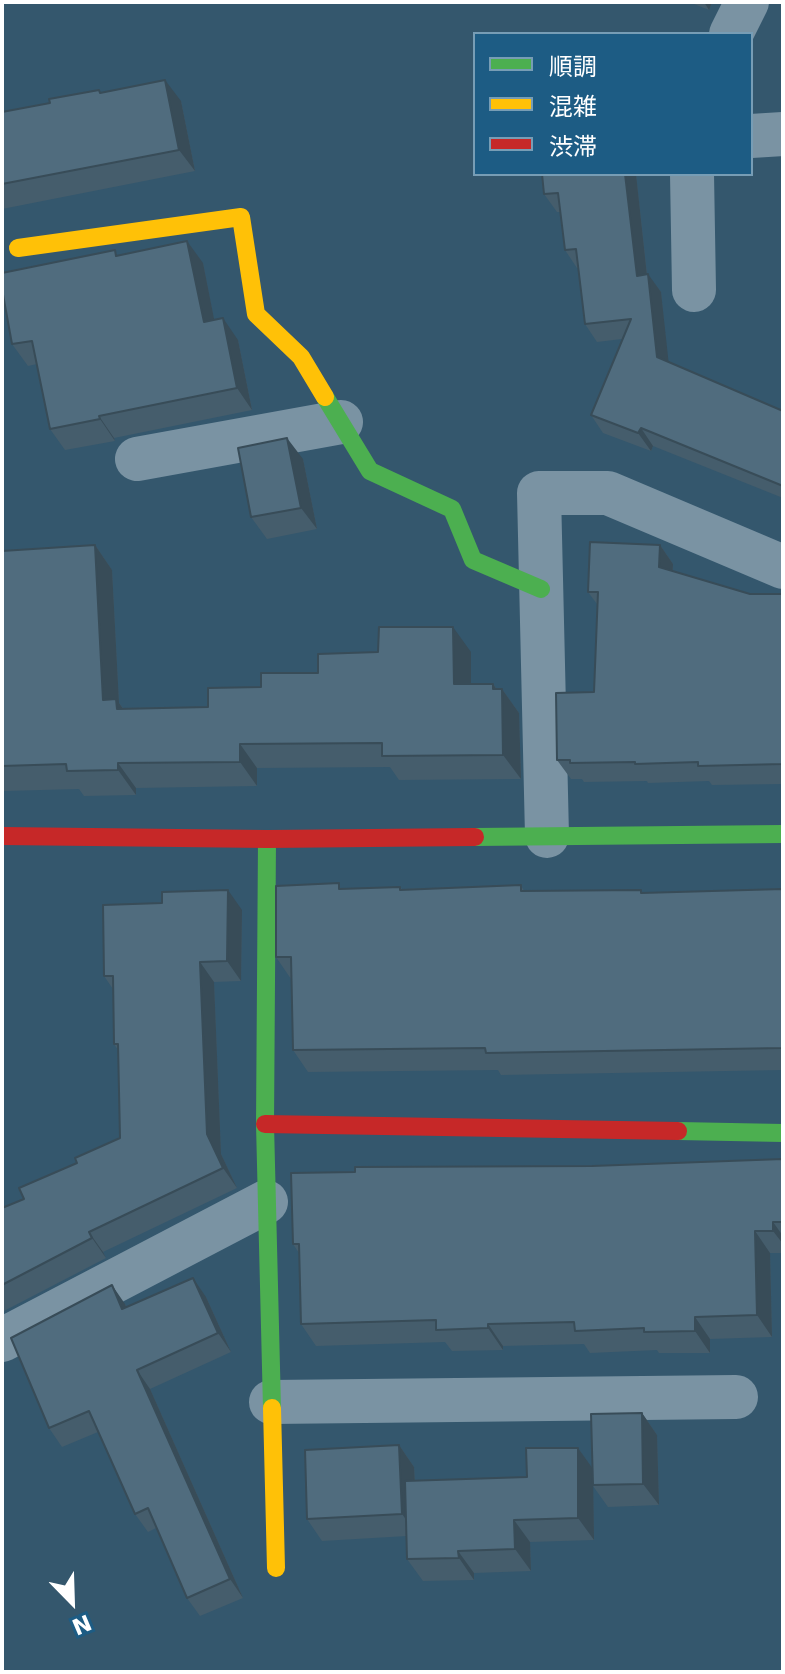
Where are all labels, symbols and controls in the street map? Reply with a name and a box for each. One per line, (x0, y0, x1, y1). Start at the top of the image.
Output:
legend (473, 32, 753, 176)
text: 順調 (549, 53, 597, 81)
text: 混雑 (549, 93, 597, 121)
text: 渋滞 (549, 133, 597, 161)
north arrow (32, 1562, 112, 1642)
text: N (68, 1609, 95, 1640)

